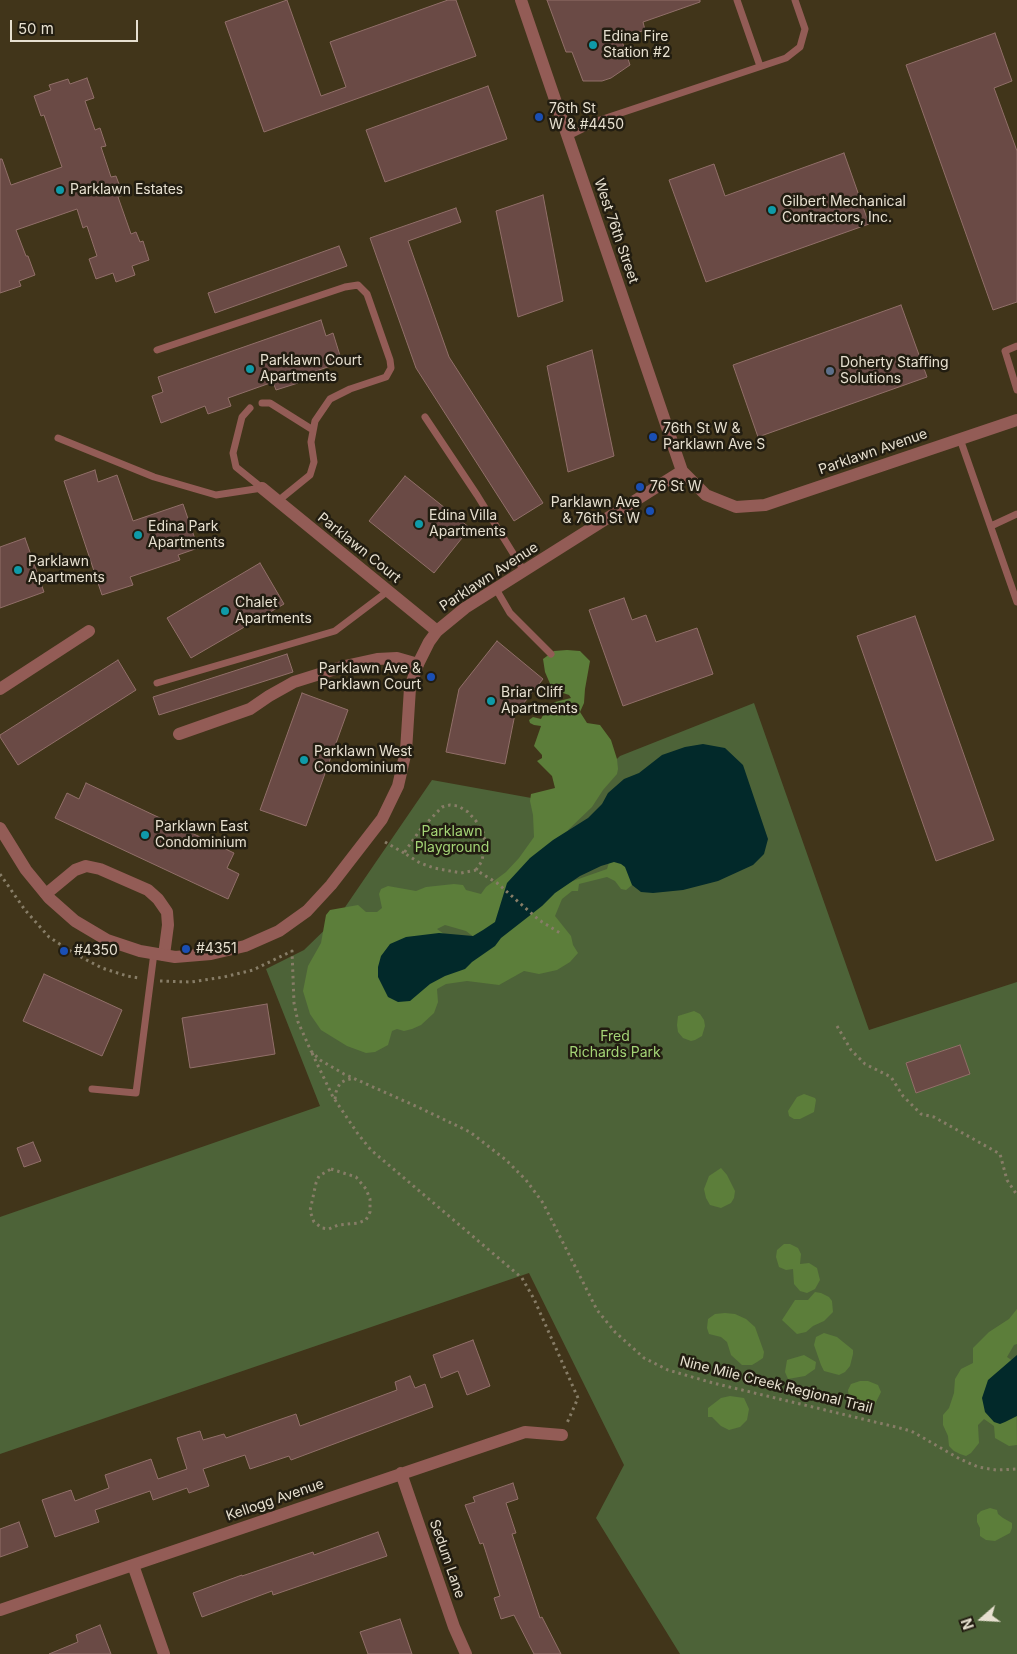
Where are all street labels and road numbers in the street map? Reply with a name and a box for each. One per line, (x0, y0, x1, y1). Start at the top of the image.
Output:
street label: West 76th Street (590, 176, 642, 286)
street label: Parklawn Avenue (816, 425, 930, 479)
street label: Parklawn Court (314, 509, 404, 587)
street label: Parklawn Avenue (437, 539, 541, 615)
street label: Nine Mile Creek Regional Trail (678, 1353, 874, 1417)
street label: Kellogg Avenue (224, 1475, 326, 1525)
street label: Sedum Lane (426, 1517, 468, 1601)

